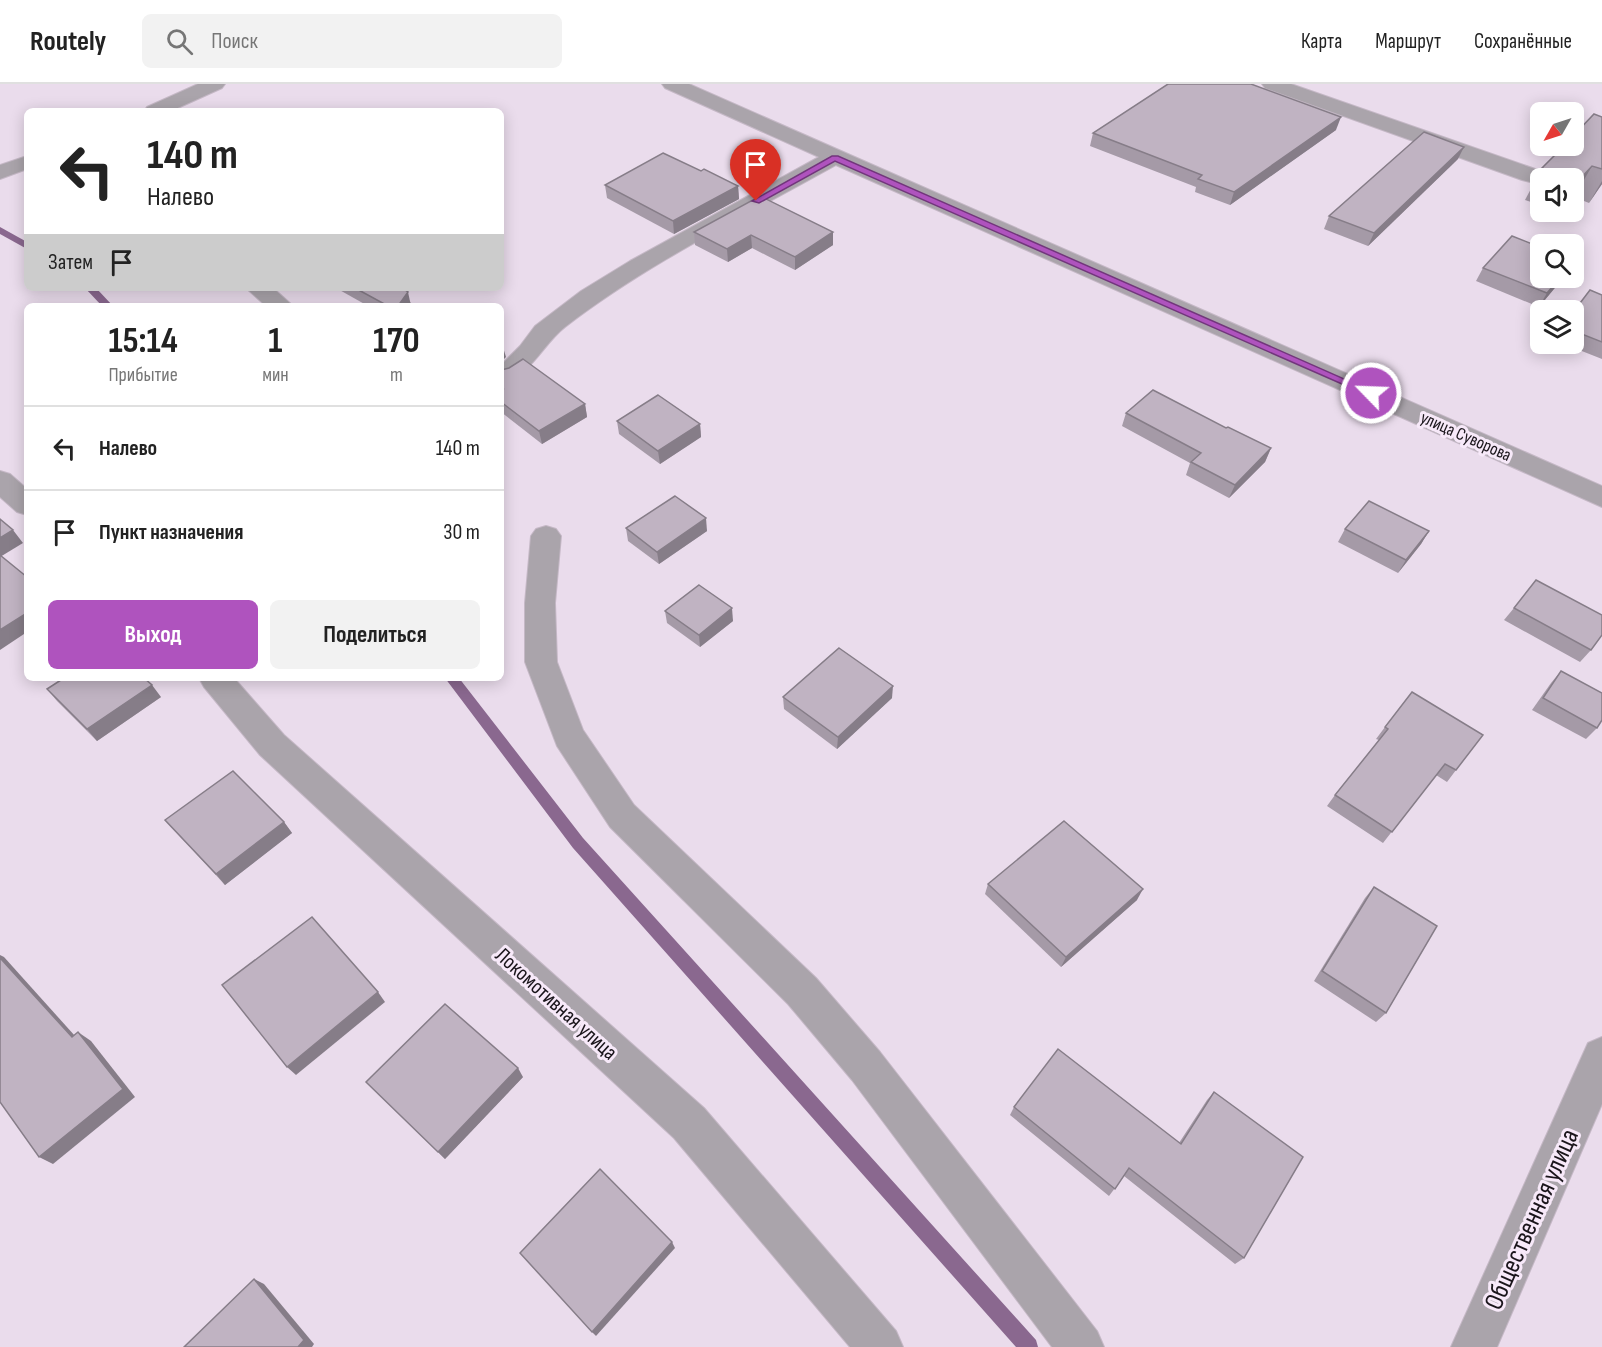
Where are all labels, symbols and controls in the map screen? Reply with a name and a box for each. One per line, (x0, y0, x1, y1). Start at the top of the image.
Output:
search box (142, 14, 562, 68)
text: Routely (30, 25, 106, 58)
icon: search (163, 25, 196, 58)
text: Поиск (211, 28, 258, 55)
text: Карта (1301, 29, 1342, 54)
text: Маршрут (1375, 29, 1441, 54)
text: Сохранённые (1474, 29, 1572, 54)
north arrow (1530, 102, 1584, 156)
map controls (1530, 102, 1584, 354)
text: 140 m (147, 130, 238, 181)
icon: left (48, 132, 126, 210)
pin (730, 139, 781, 201)
icon: arrive (739, 148, 772, 181)
button: sound (1530, 168, 1584, 222)
text: Налево (147, 181, 214, 213)
button: search (1530, 234, 1584, 288)
icon: arrive (105, 246, 138, 279)
text: Затем (48, 249, 93, 276)
button: layers (1530, 300, 1584, 354)
text: 15:14 (108, 320, 178, 363)
text: 1 (268, 320, 282, 363)
text: 170 (373, 320, 420, 363)
position arrow (1339, 361, 1403, 425)
text: Прибытие (108, 363, 178, 387)
text: мин (262, 363, 289, 387)
text: m (390, 363, 403, 387)
street label: улица Суворова (1417, 407, 1514, 466)
icon: left (48, 432, 81, 465)
text: Налево (99, 435, 157, 462)
text: 140 m (436, 435, 480, 462)
icon: arrive (48, 516, 81, 549)
text: Пункт назначения (99, 519, 243, 546)
text: 30 m (443, 519, 480, 546)
button: Выход (48, 600, 258, 669)
button: Поделиться (270, 600, 480, 669)
street label: Локомотивная улица (489, 942, 623, 1066)
street label: Общественная улица (1478, 1124, 1586, 1315)

